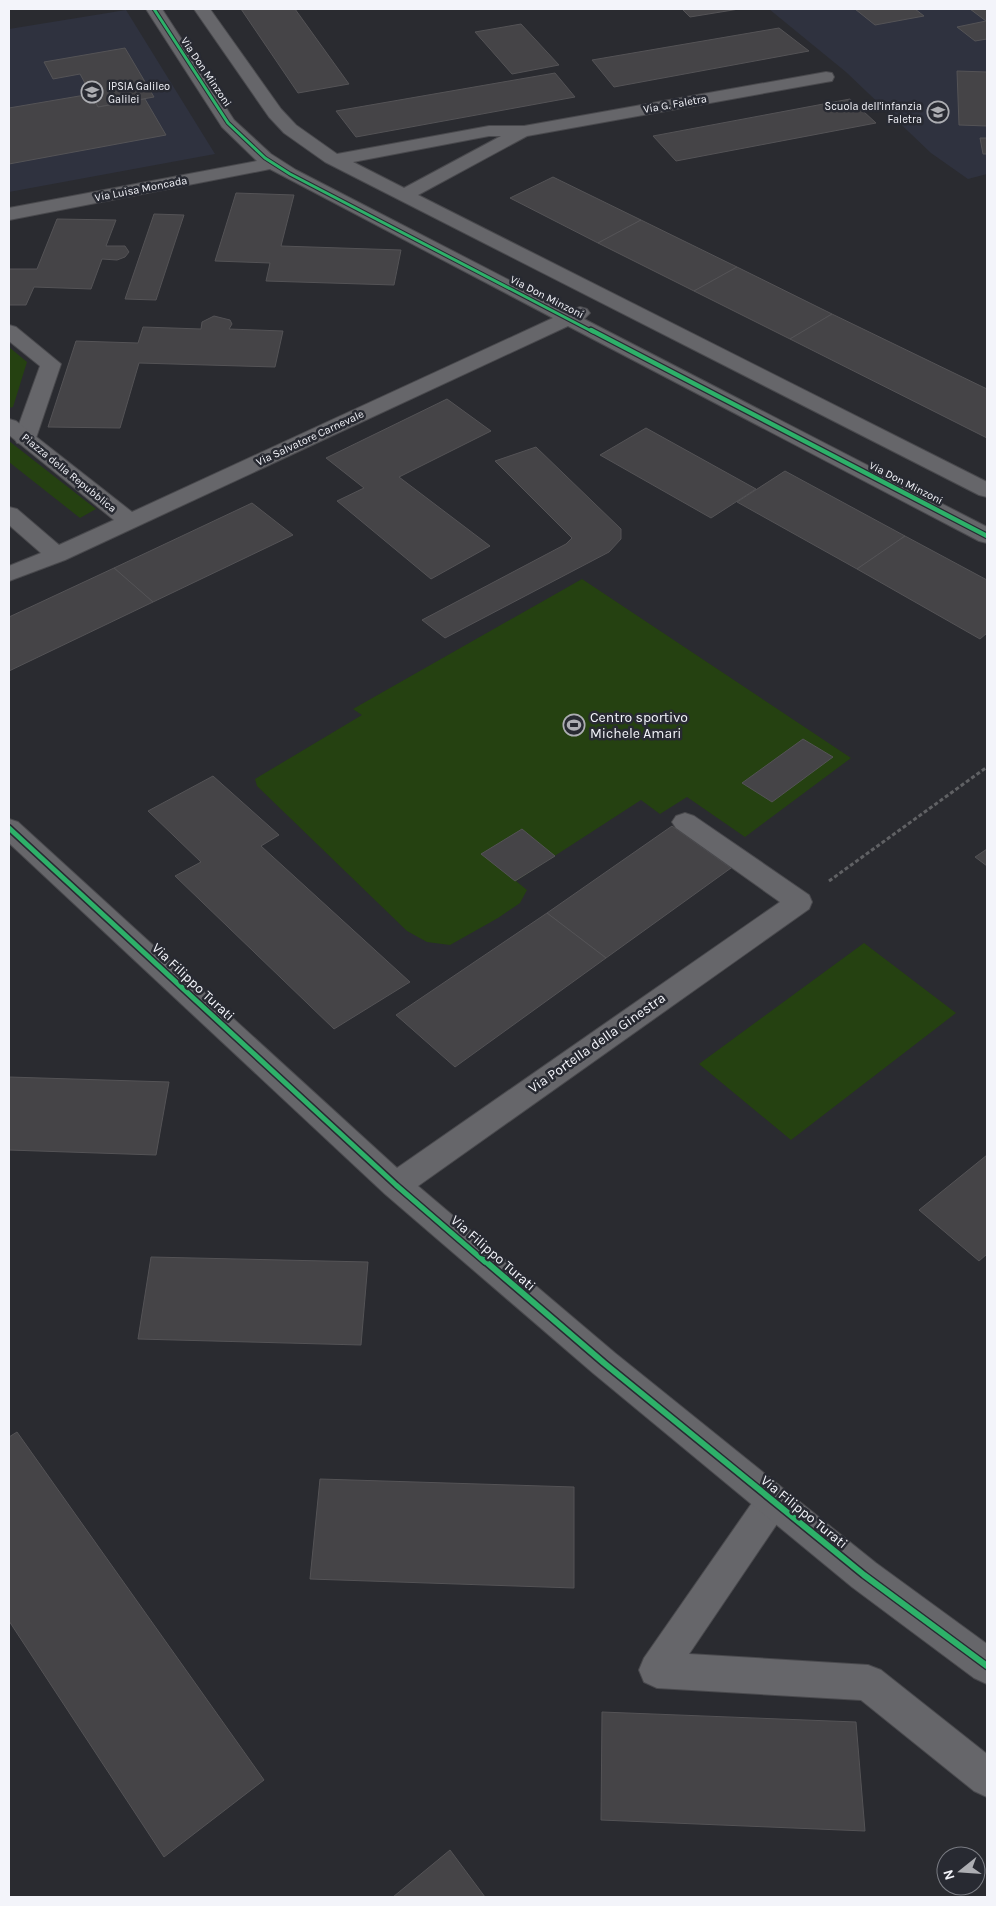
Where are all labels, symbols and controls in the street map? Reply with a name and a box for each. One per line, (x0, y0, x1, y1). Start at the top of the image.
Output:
street label: Via Don Minzoni (178, 35, 234, 109)
school or university icon: IPSIA Galileo Galilei (80, 80, 104, 104)
place label: IPSIA Galileo Galilei (108, 80, 170, 106)
street label: Via G. Faletra (642, 92, 708, 116)
place label: Scuola dell'infanzia Faletra (825, 100, 922, 126)
school or university icon: Scuola dell'infanzia Faletra (926, 100, 950, 124)
street label: Via Luisa Moncada (94, 174, 188, 204)
street label: Via Don Minzoni (508, 273, 586, 321)
street label: Via Salvatore Carnevale (254, 407, 366, 469)
street label: Piazza della Repubblica (19, 431, 119, 515)
street label: Via Don Minzoni (867, 459, 945, 507)
place label: Centro sportivo Michele Amari (590, 709, 688, 742)
sports icon: Centro sportivo Michele Amari (562, 713, 586, 737)
street label: Via Filippo Turati (148, 939, 238, 1025)
street label: Via Portella della Ginestra (525, 989, 669, 1097)
street label: Via Filippo Turati (447, 1212, 539, 1294)
street label: Via Filippo Turati (757, 1472, 851, 1552)
north arrow (936, 1846, 986, 1896)
text: N (939, 1867, 959, 1882)

